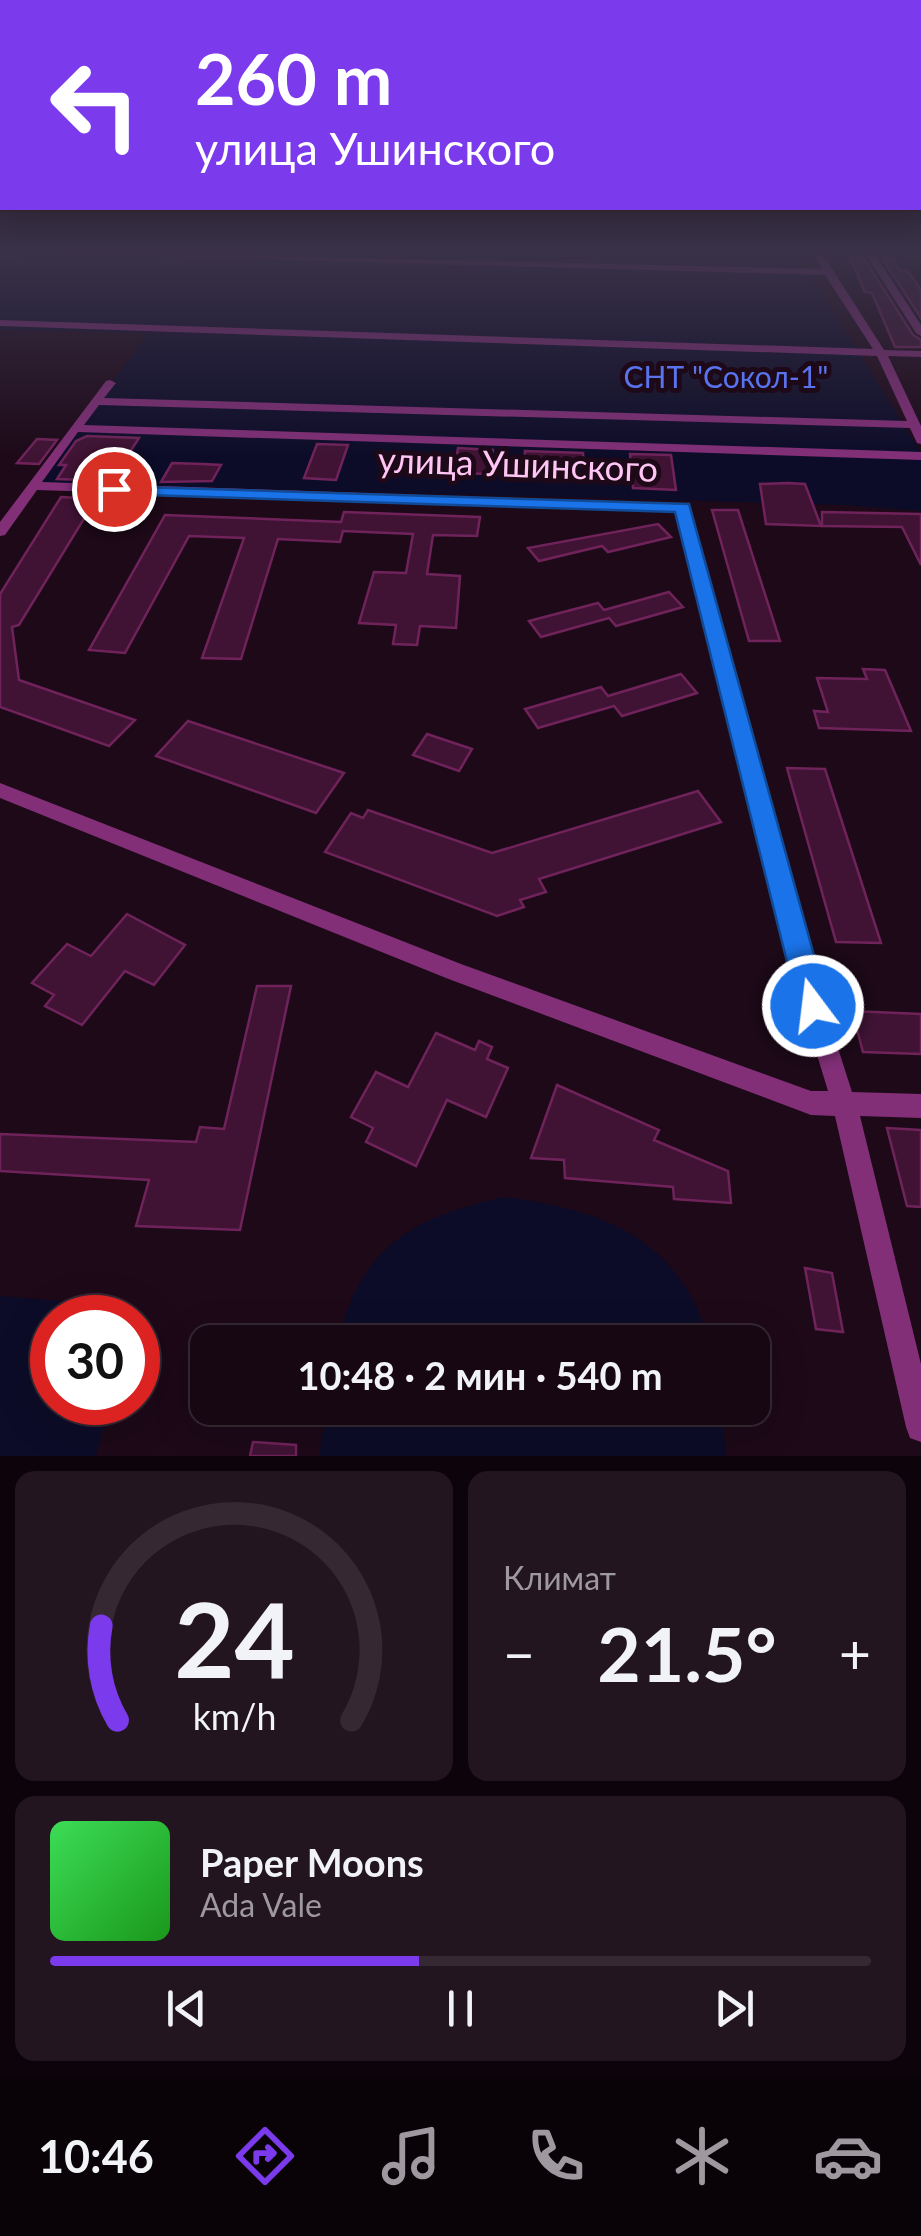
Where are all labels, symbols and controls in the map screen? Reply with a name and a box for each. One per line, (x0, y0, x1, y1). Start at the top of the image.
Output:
text: 260 m (195, 36, 392, 120)
icon: left (30, 40, 160, 170)
text: улица Ушинского (195, 121, 555, 175)
park label: СНТ "Сокол-1" (624, 358, 828, 394)
street label: улица Ушинского (377, 437, 659, 489)
pin (72, 447, 157, 532)
icon: arrive (87, 462, 142, 517)
position arrow (761, 954, 865, 1058)
speed limit sign: 30 (30, 1295, 160, 1425)
text: 10:48 · 2 мин · 540 m (297, 1352, 663, 1398)
text: Климат (503, 1558, 616, 1597)
text: 24 (174, 1575, 294, 1700)
text: 21.5° (597, 1608, 777, 1698)
text: − (503, 1620, 535, 1686)
text: + (839, 1620, 871, 1686)
text: km/h (192, 1695, 276, 1738)
text: Paper Moons (200, 1839, 424, 1885)
text: Ada Vale (200, 1885, 322, 1924)
icon: previous (159, 1981, 214, 2036)
icon: pause (433, 1981, 488, 2036)
icon: next (707, 1981, 762, 2036)
icon: directions (230, 2121, 300, 2191)
icon: music (376, 2121, 446, 2191)
icon: phone (521, 2121, 591, 2191)
icon: climate (667, 2121, 737, 2191)
icon: car (813, 2121, 883, 2191)
text: 10:46 (38, 2129, 154, 2183)

